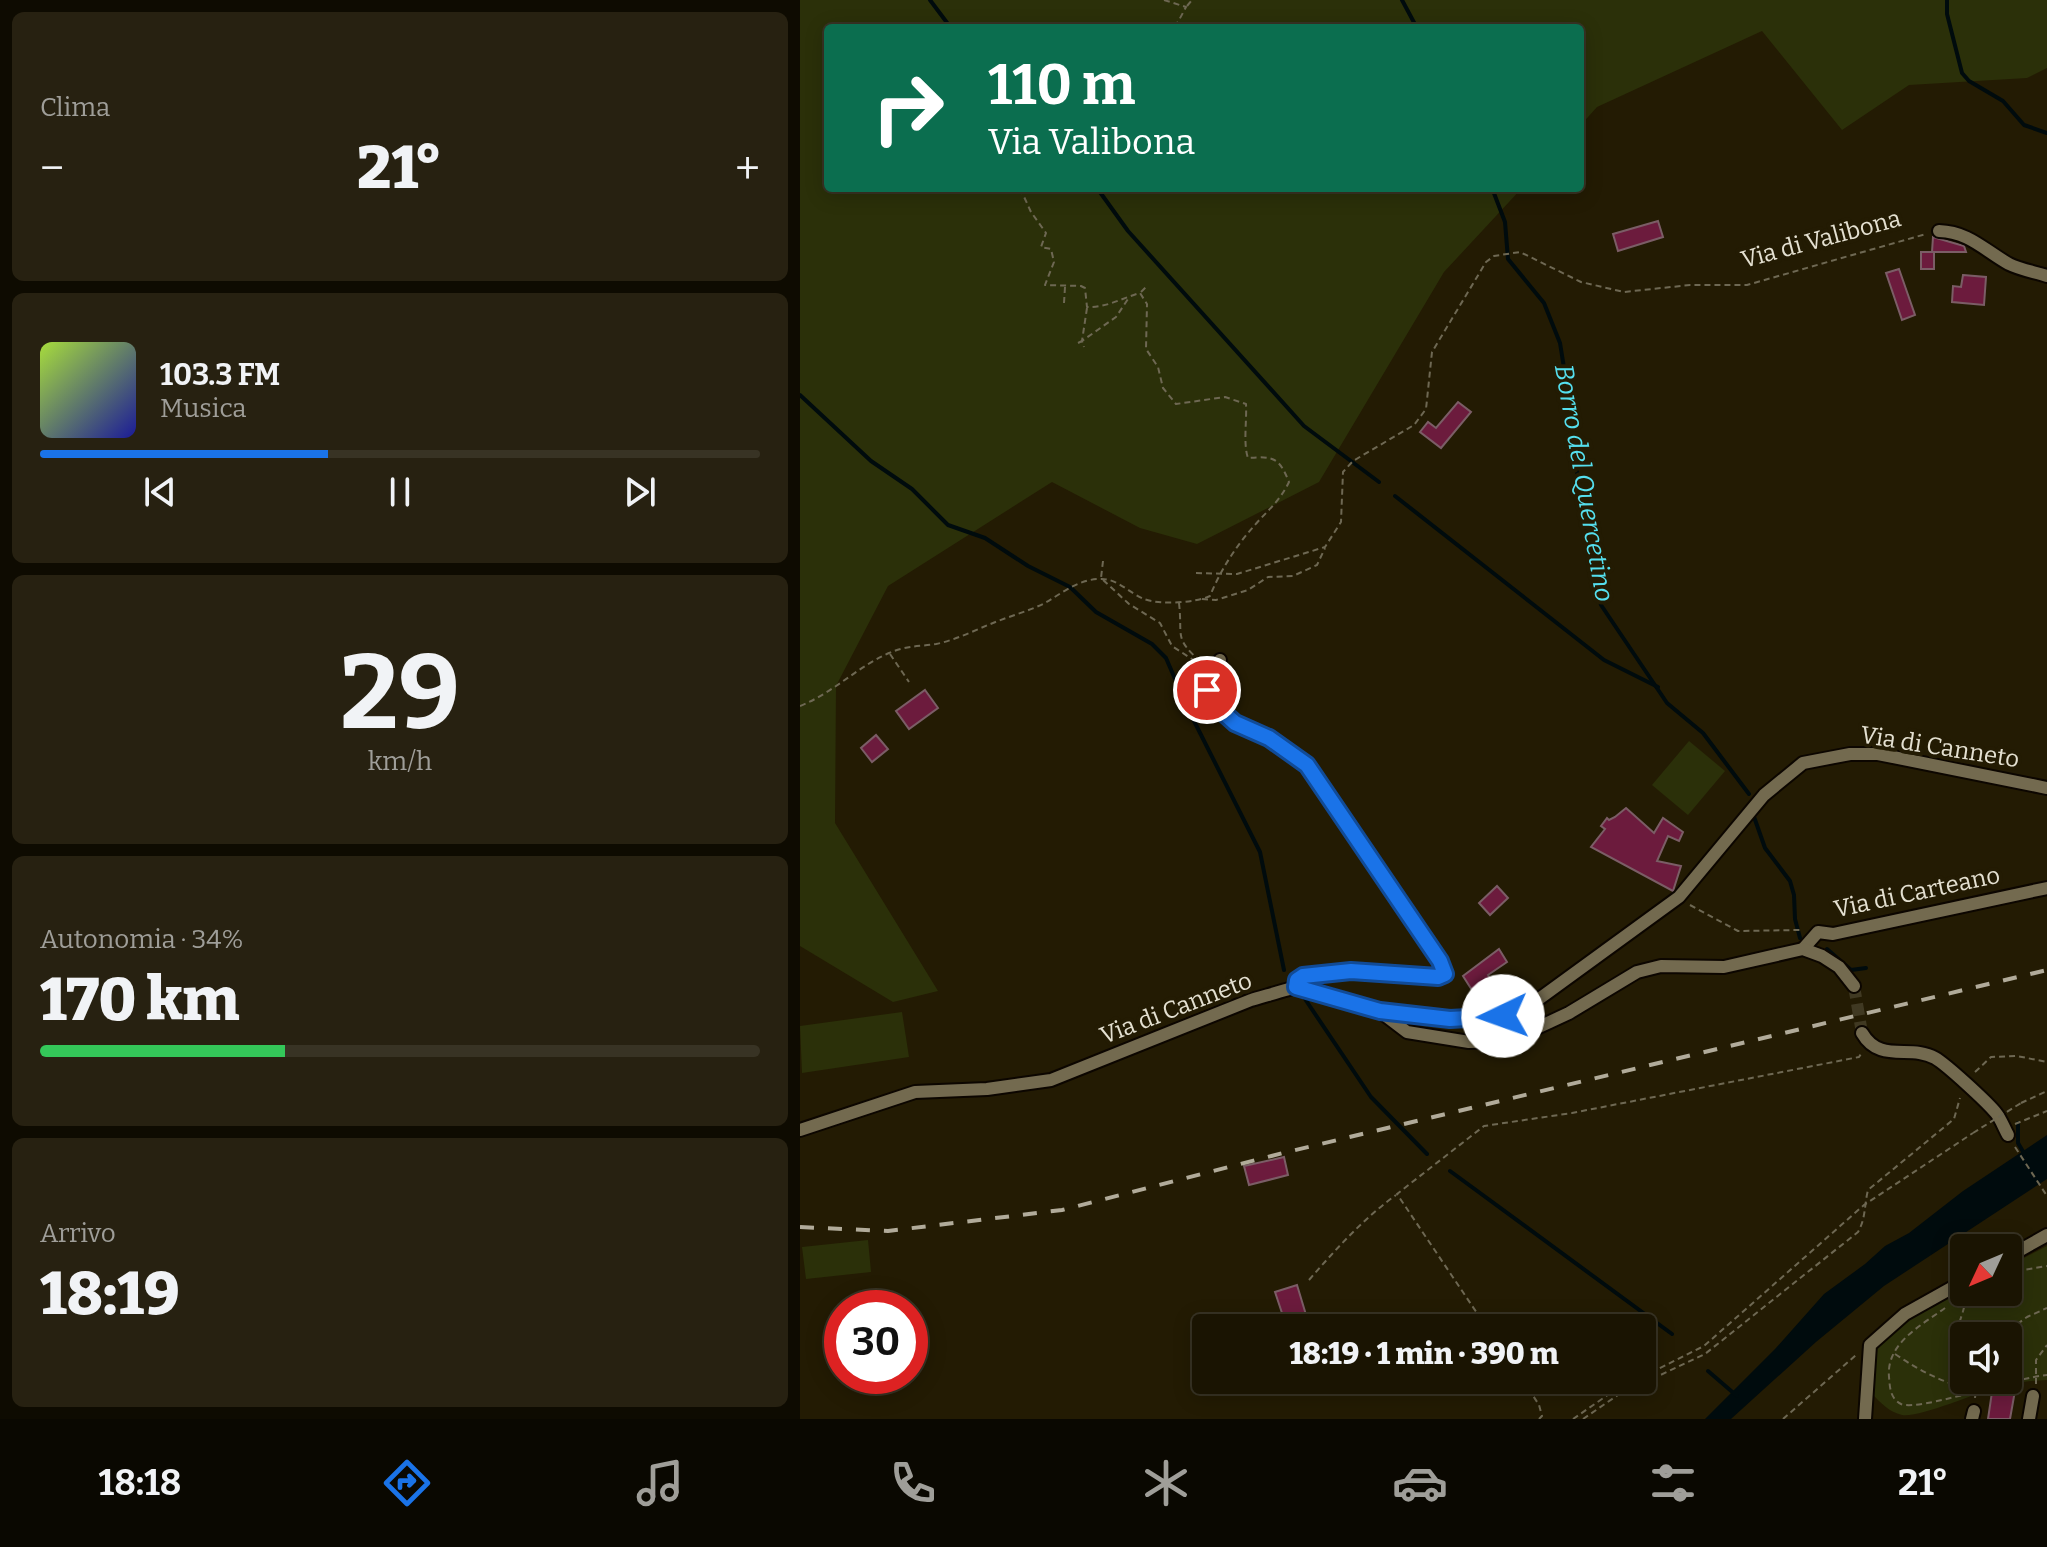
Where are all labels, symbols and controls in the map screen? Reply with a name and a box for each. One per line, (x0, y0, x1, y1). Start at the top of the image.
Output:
text: 110 m (988, 52, 1135, 119)
icon: right (856, 56, 960, 160)
text: Clima (40, 92, 110, 123)
text: Via Valibona (988, 120, 1195, 164)
text: 21° (357, 132, 442, 204)
text: − (40, 142, 64, 195)
text: + (735, 142, 760, 195)
street label: Via di Valibona (1738, 204, 1904, 274)
text: 103.3 FM (160, 357, 280, 393)
water label: Borro del Quercetino (1548, 362, 1620, 604)
text: Musica (160, 393, 247, 424)
icon: previous (138, 470, 182, 514)
icon: pause (378, 470, 422, 514)
icon: next (618, 470, 662, 514)
text: 29 (340, 631, 460, 756)
pin (1173, 656, 1241, 724)
icon: arrive (1185, 668, 1229, 712)
street label: Via di Canneto (1859, 721, 2021, 773)
text: km/h (368, 746, 432, 777)
street label: Via di Carteano (1832, 861, 2002, 923)
text: Autonomia · 34% (40, 924, 244, 955)
text: 170 km (40, 964, 239, 1036)
street label: Via di Canneto (1096, 966, 1256, 1050)
position arrow (1461, 974, 1545, 1058)
text: Arrivo (40, 1218, 116, 1249)
north arrow (1950, 1234, 2022, 1306)
map controls (1950, 1234, 2022, 1394)
text: 18:19 (40, 1258, 180, 1330)
speed limit sign: 30 (824, 1290, 928, 1394)
button: sound (1950, 1322, 2022, 1394)
text: 18:19 · 1 min · 390 m (1290, 1336, 1558, 1372)
icon: directions (379, 1455, 435, 1511)
icon: music (632, 1455, 688, 1511)
icon: phone (885, 1455, 941, 1511)
icon: climate (1138, 1455, 1194, 1511)
icon: car (1392, 1455, 1448, 1511)
icon: filters (1645, 1455, 1701, 1511)
text: 18:18 (99, 1461, 181, 1505)
text: 21° (1898, 1461, 1948, 1505)

